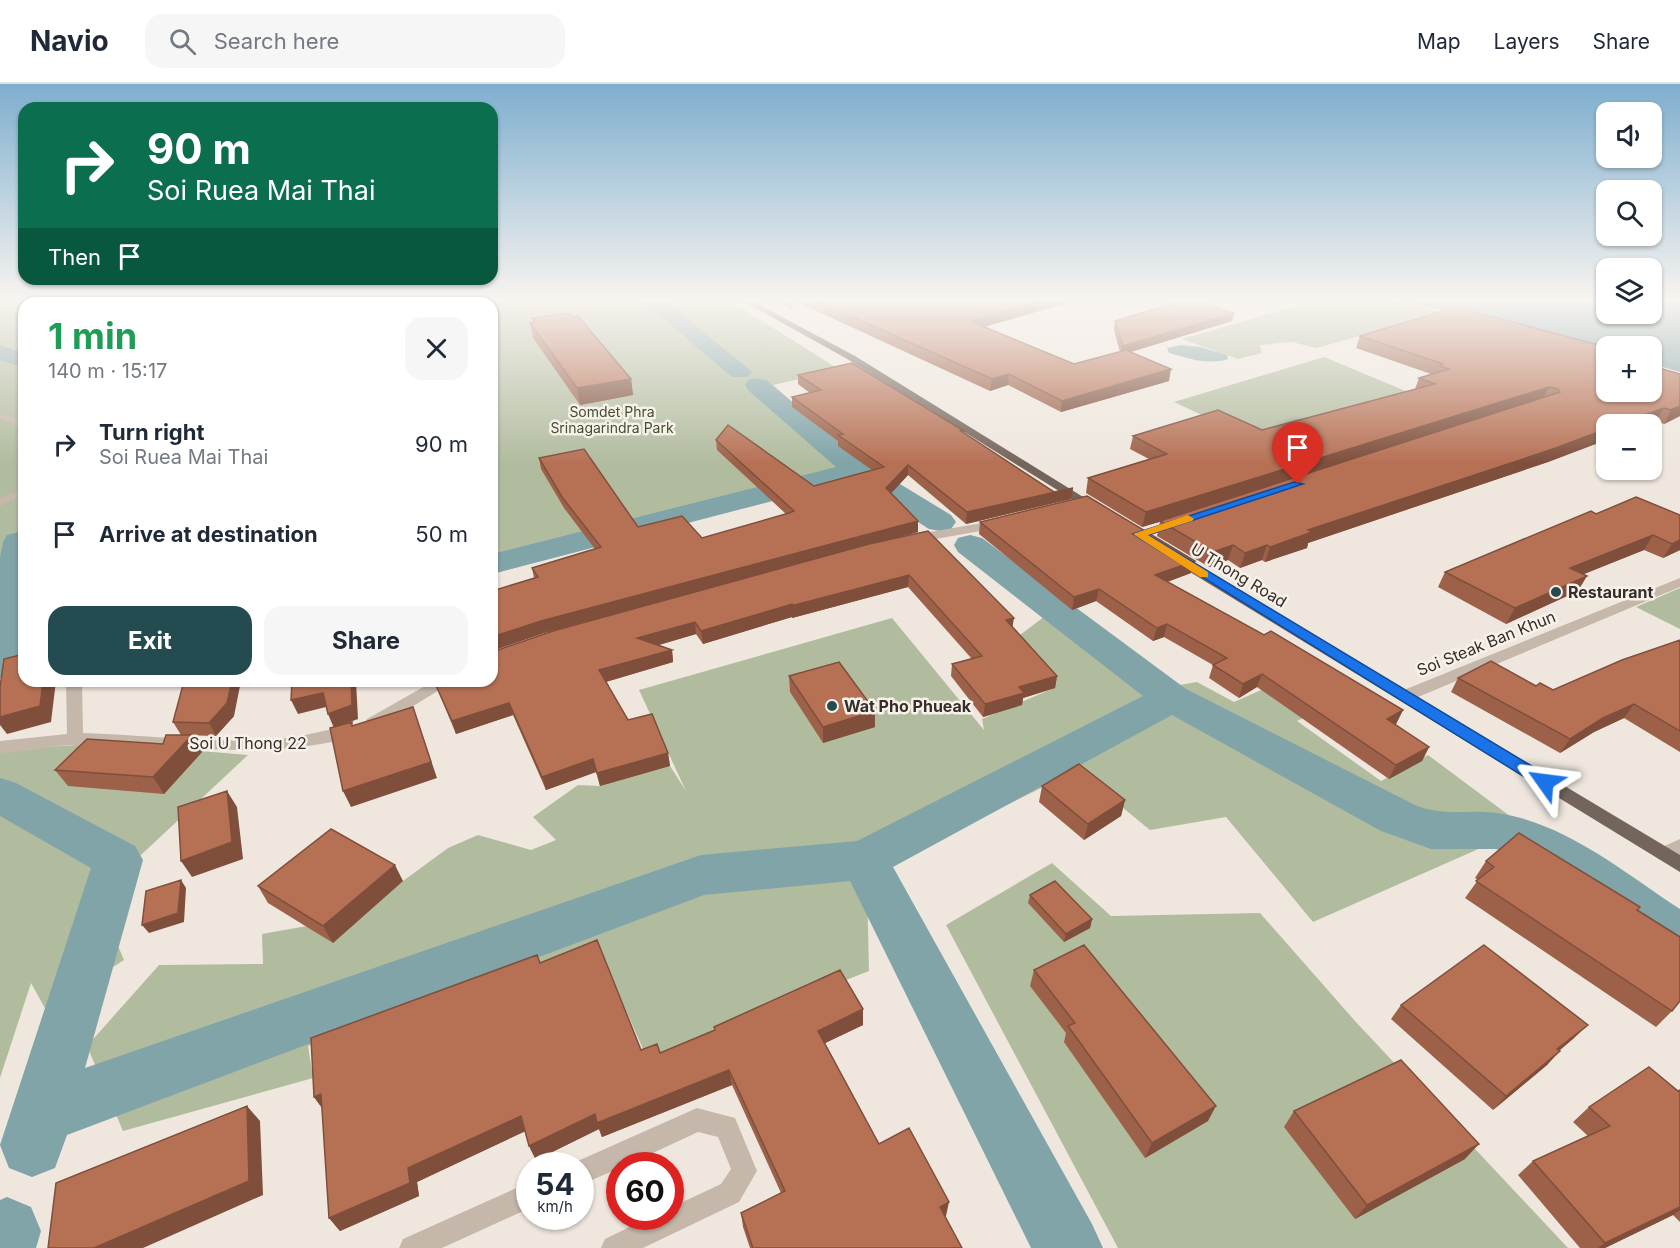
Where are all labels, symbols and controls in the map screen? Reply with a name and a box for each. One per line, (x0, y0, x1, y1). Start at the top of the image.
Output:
search box (145, 14, 565, 68)
text: Navio (30, 24, 109, 58)
icon: search (166, 25, 199, 58)
text: Search here (214, 28, 339, 54)
text: Map (1417, 29, 1461, 54)
text: Layers (1494, 29, 1560, 54)
text: Share (1593, 29, 1650, 54)
map controls (1596, 102, 1662, 480)
button: sound (1596, 102, 1662, 168)
text: 90 m (147, 123, 251, 174)
icon: right (48, 126, 126, 204)
text: Soi Ruea Mai Thai (147, 174, 376, 207)
button: search (1596, 180, 1662, 246)
icon: arrive (113, 240, 146, 273)
text: Then (48, 244, 101, 270)
button: layers (1596, 258, 1662, 324)
text: 1 min (48, 314, 137, 358)
button: close (405, 317, 468, 380)
button: + (1596, 336, 1662, 402)
text: 140 m · 15:17 (48, 359, 167, 383)
park label: Somdet Phra Srinagarindra Park (550, 403, 674, 436)
button: − (1596, 414, 1662, 480)
text: Turn right (99, 419, 205, 445)
pin (1272, 422, 1323, 484)
icon: right (48, 428, 81, 461)
text: 90 m (415, 431, 468, 457)
icon: arrive (1281, 431, 1314, 464)
text: Soi Ruea Mai Thai (99, 445, 268, 469)
icon: arrive (48, 518, 81, 551)
text: Arrive at destination (99, 521, 318, 547)
text: 50 m (415, 521, 468, 547)
street label: U Thong Road (1187, 539, 1291, 611)
place label: Restaurant (1568, 582, 1654, 602)
marker: Restaurant (1549, 585, 1563, 599)
button: Exit (48, 606, 252, 675)
button: Share (264, 606, 468, 675)
street label: Soi Steak Ban Khun (1414, 606, 1558, 680)
place label: Wat Pho Phueak (844, 696, 972, 716)
marker: Wat Pho Phueak (825, 699, 839, 713)
street label: Soi U Thong 22 (189, 733, 307, 753)
position arrow (1513, 750, 1577, 814)
speed limit sign: 60 (606, 1152, 684, 1230)
text: 54 (535, 1166, 575, 1202)
text: km/h (537, 1197, 573, 1216)

